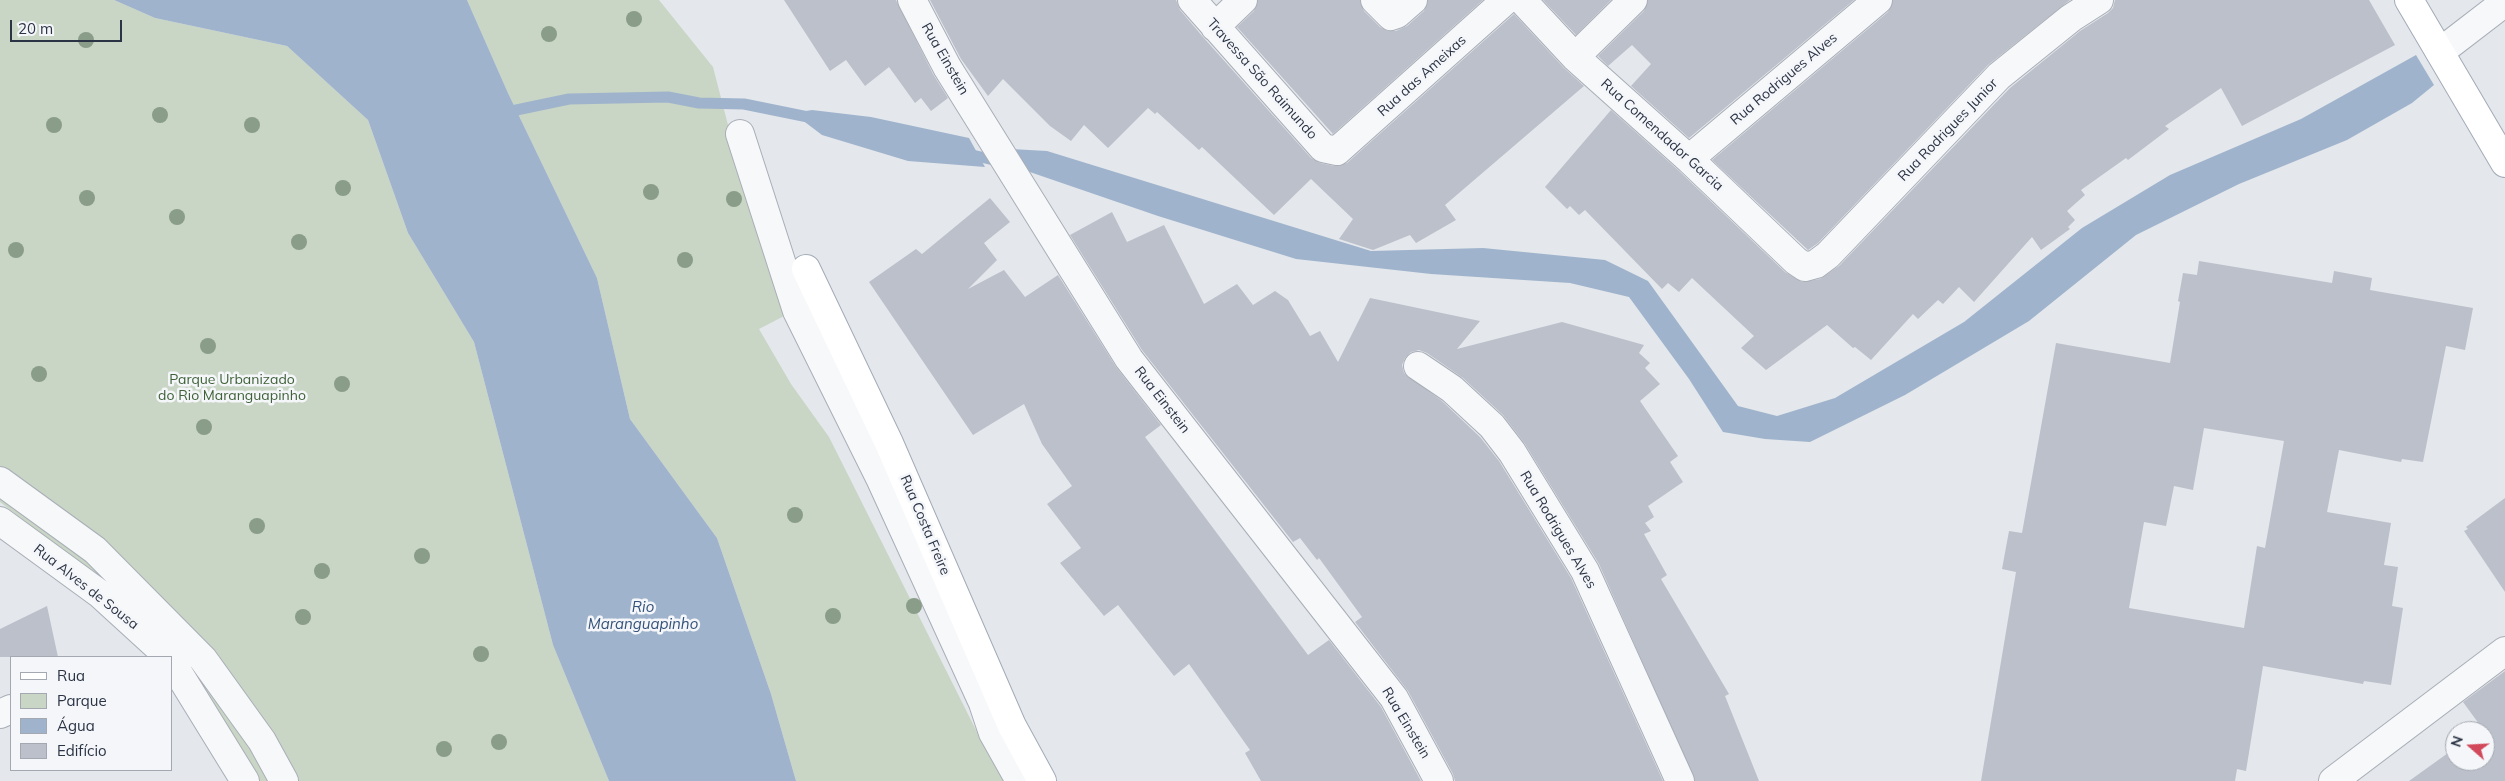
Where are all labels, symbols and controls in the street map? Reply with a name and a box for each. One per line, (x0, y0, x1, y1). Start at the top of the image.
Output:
scale bar (12, 10, 125, 42)
street label: Travessa São Raimundo (1203, 15, 1321, 143)
text: 20 m (18, 19, 53, 38)
street label: Rua Einstein (918, 20, 972, 98)
street label: Rua Rodrigues Alves (1727, 29, 1841, 129)
street label: Rua das Ameixas (1374, 32, 1470, 120)
street label: Rua Comendador Garcia (1597, 75, 1727, 195)
street label: Rua Rodrigues Junior (1895, 75, 2001, 185)
street label: Rua Einstein (1131, 363, 1193, 437)
park label: Parque Urbanizado do Rio Maranguapinho (158, 372, 306, 404)
street label: Rua Rodrigues Alves (1516, 468, 1600, 592)
street label: Rua Costa Freire (896, 472, 954, 578)
street label: Rua Alves de Sousa (30, 541, 142, 633)
water label: Rio Maranguapinho (588, 598, 698, 633)
legend (10, 656, 172, 771)
text: Rua (57, 666, 85, 685)
street label: Rua Einstein (1378, 684, 1434, 762)
text: Parque (57, 691, 107, 710)
text: Água (57, 716, 95, 735)
north arrow (2445, 721, 2495, 771)
text: N (2447, 734, 2467, 749)
text: Edifício (57, 741, 107, 760)

